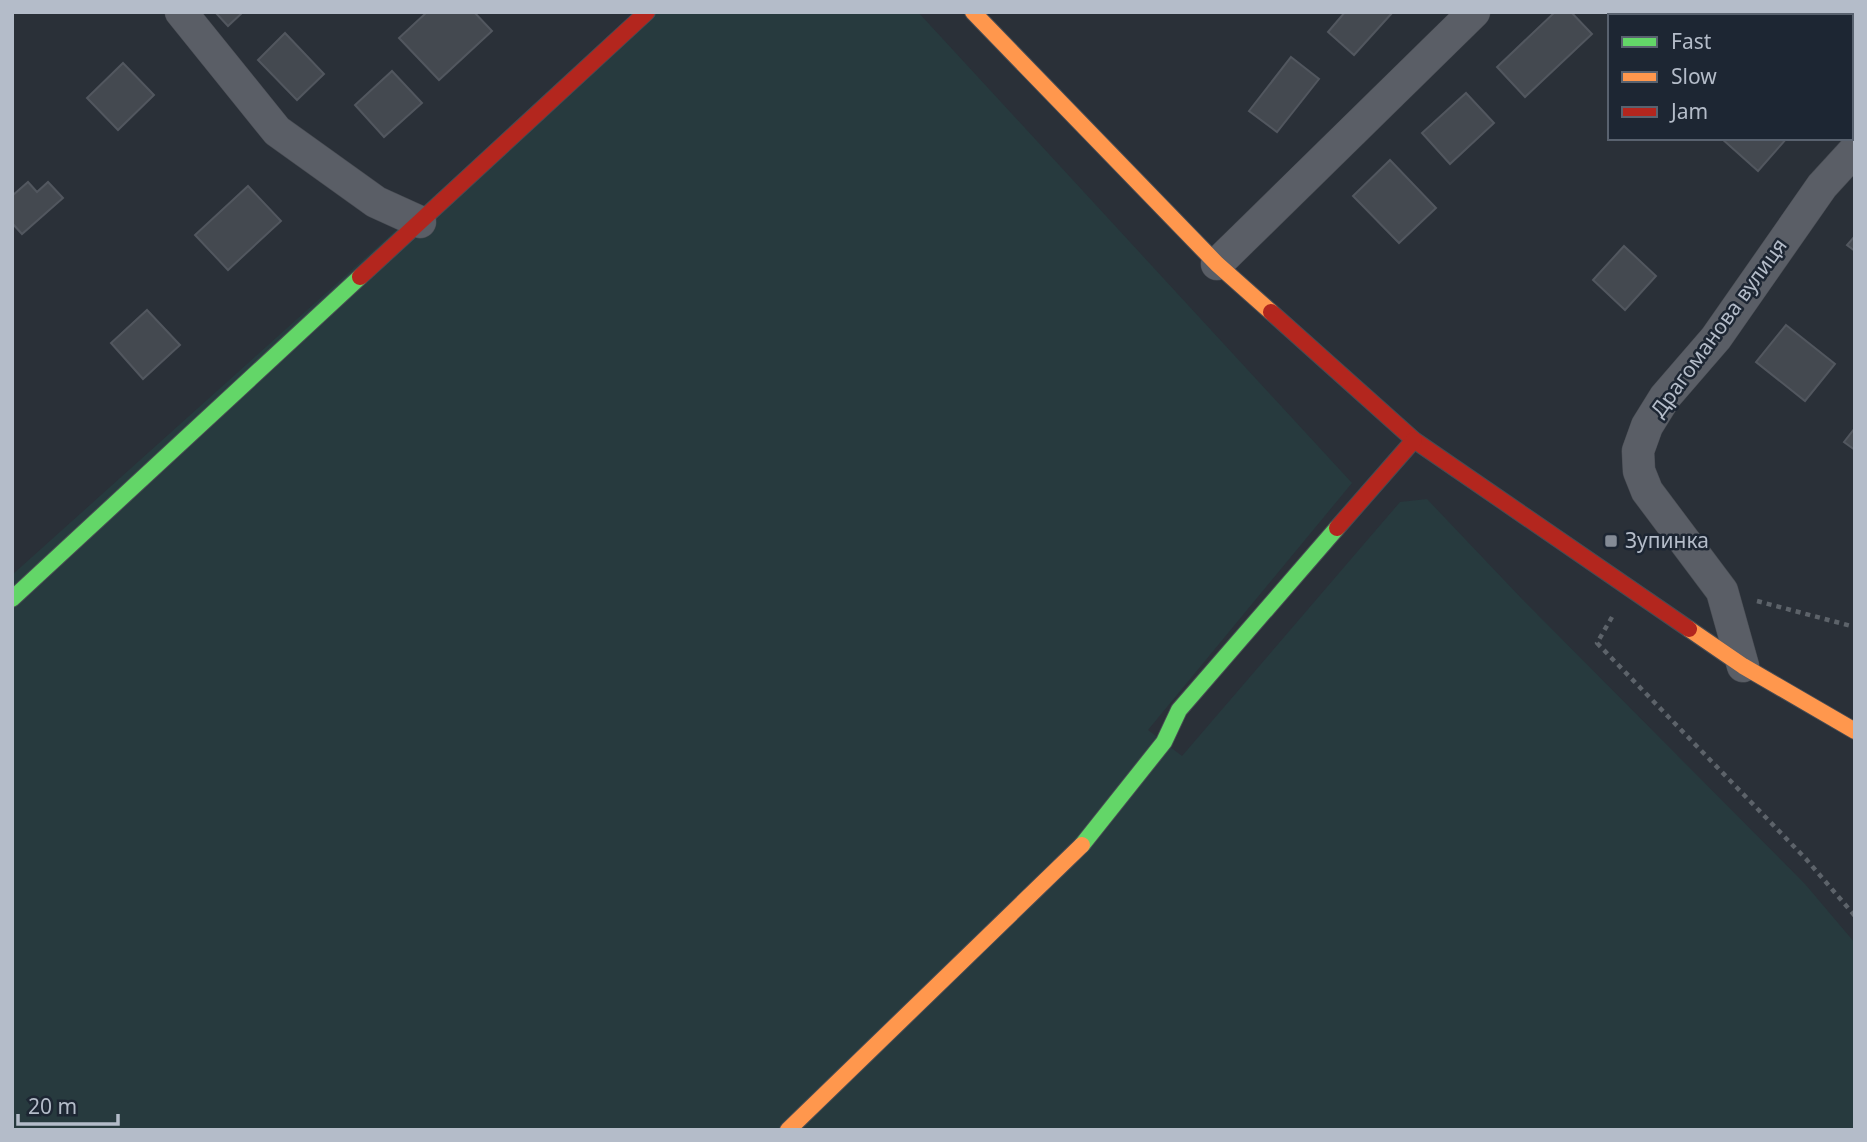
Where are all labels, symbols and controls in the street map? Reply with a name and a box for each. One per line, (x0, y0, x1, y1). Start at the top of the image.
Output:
legend (1608, 14, 1853, 140)
text: Fast (1671, 27, 1712, 55)
text: Slow (1671, 62, 1717, 90)
text: Jam (1669, 97, 1708, 125)
street label: Драгоманова вулиця (1644, 232, 1793, 423)
place label: Зупинка (1625, 526, 1709, 554)
marker: Зупинка (1603, 533, 1619, 549)
scale bar (18, 1082, 117, 1126)
text: 20 m (28, 1092, 77, 1120)

